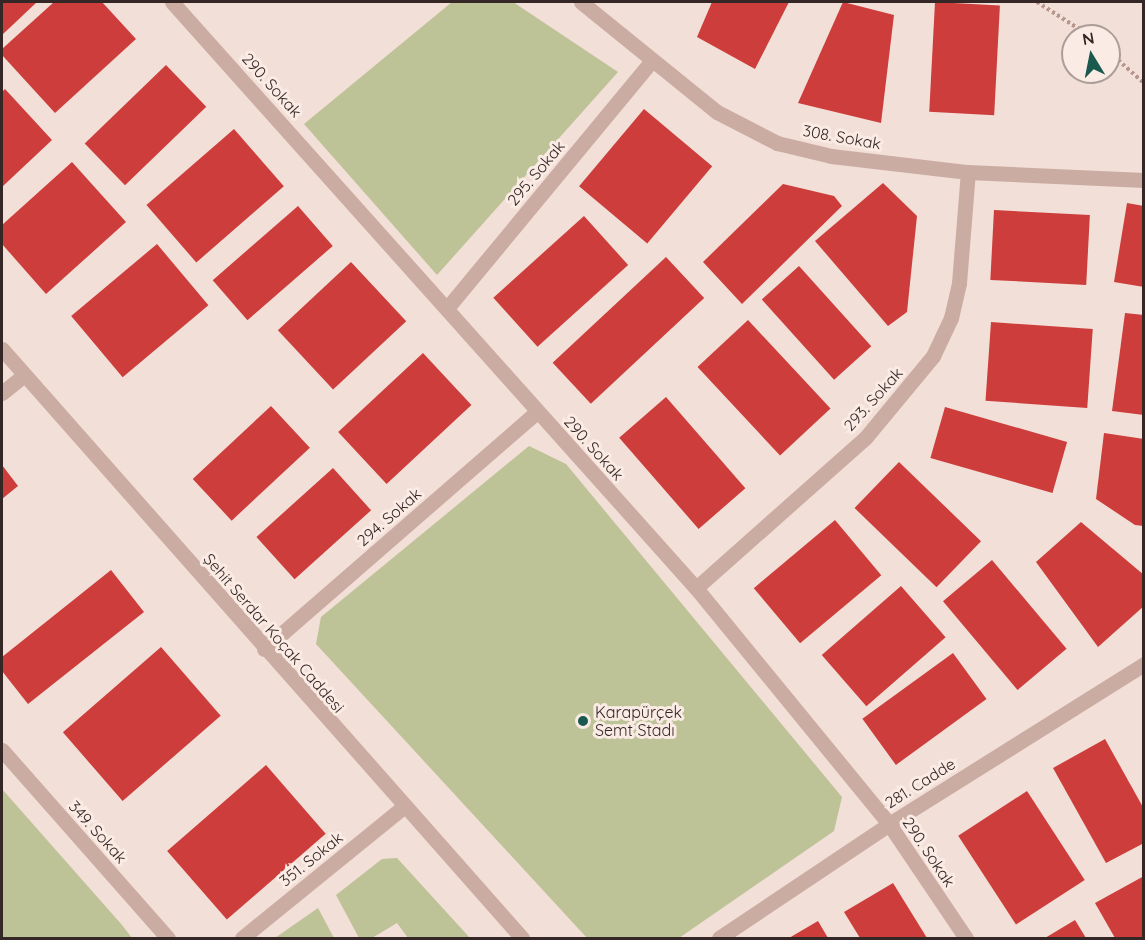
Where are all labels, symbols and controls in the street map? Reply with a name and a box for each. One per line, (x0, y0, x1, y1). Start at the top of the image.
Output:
north arrow (1061, 24, 1121, 84)
text: N (1081, 27, 1096, 49)
street label: 290. Sokak (238, 49, 306, 121)
street label: 308. Sokak (801, 121, 883, 153)
street label: 295. Sokak (503, 137, 569, 209)
street label: 293. Sokak (839, 363, 907, 435)
street label: 290. Sokak (560, 412, 628, 484)
street label: 294. Sokak (353, 484, 425, 550)
street label: Şehit Serdar Koçak Caddesi (200, 549, 348, 717)
place label: Karapürçek Semt Stadı (595, 702, 682, 740)
marker: Karapürçek Semt Stadı (576, 714, 590, 728)
street label: 281. Cadde (881, 754, 959, 812)
street label: 349. Sokak (65, 797, 131, 867)
street label: 290. Sokak (899, 813, 959, 891)
street label: 351. Sokak (276, 828, 346, 890)

